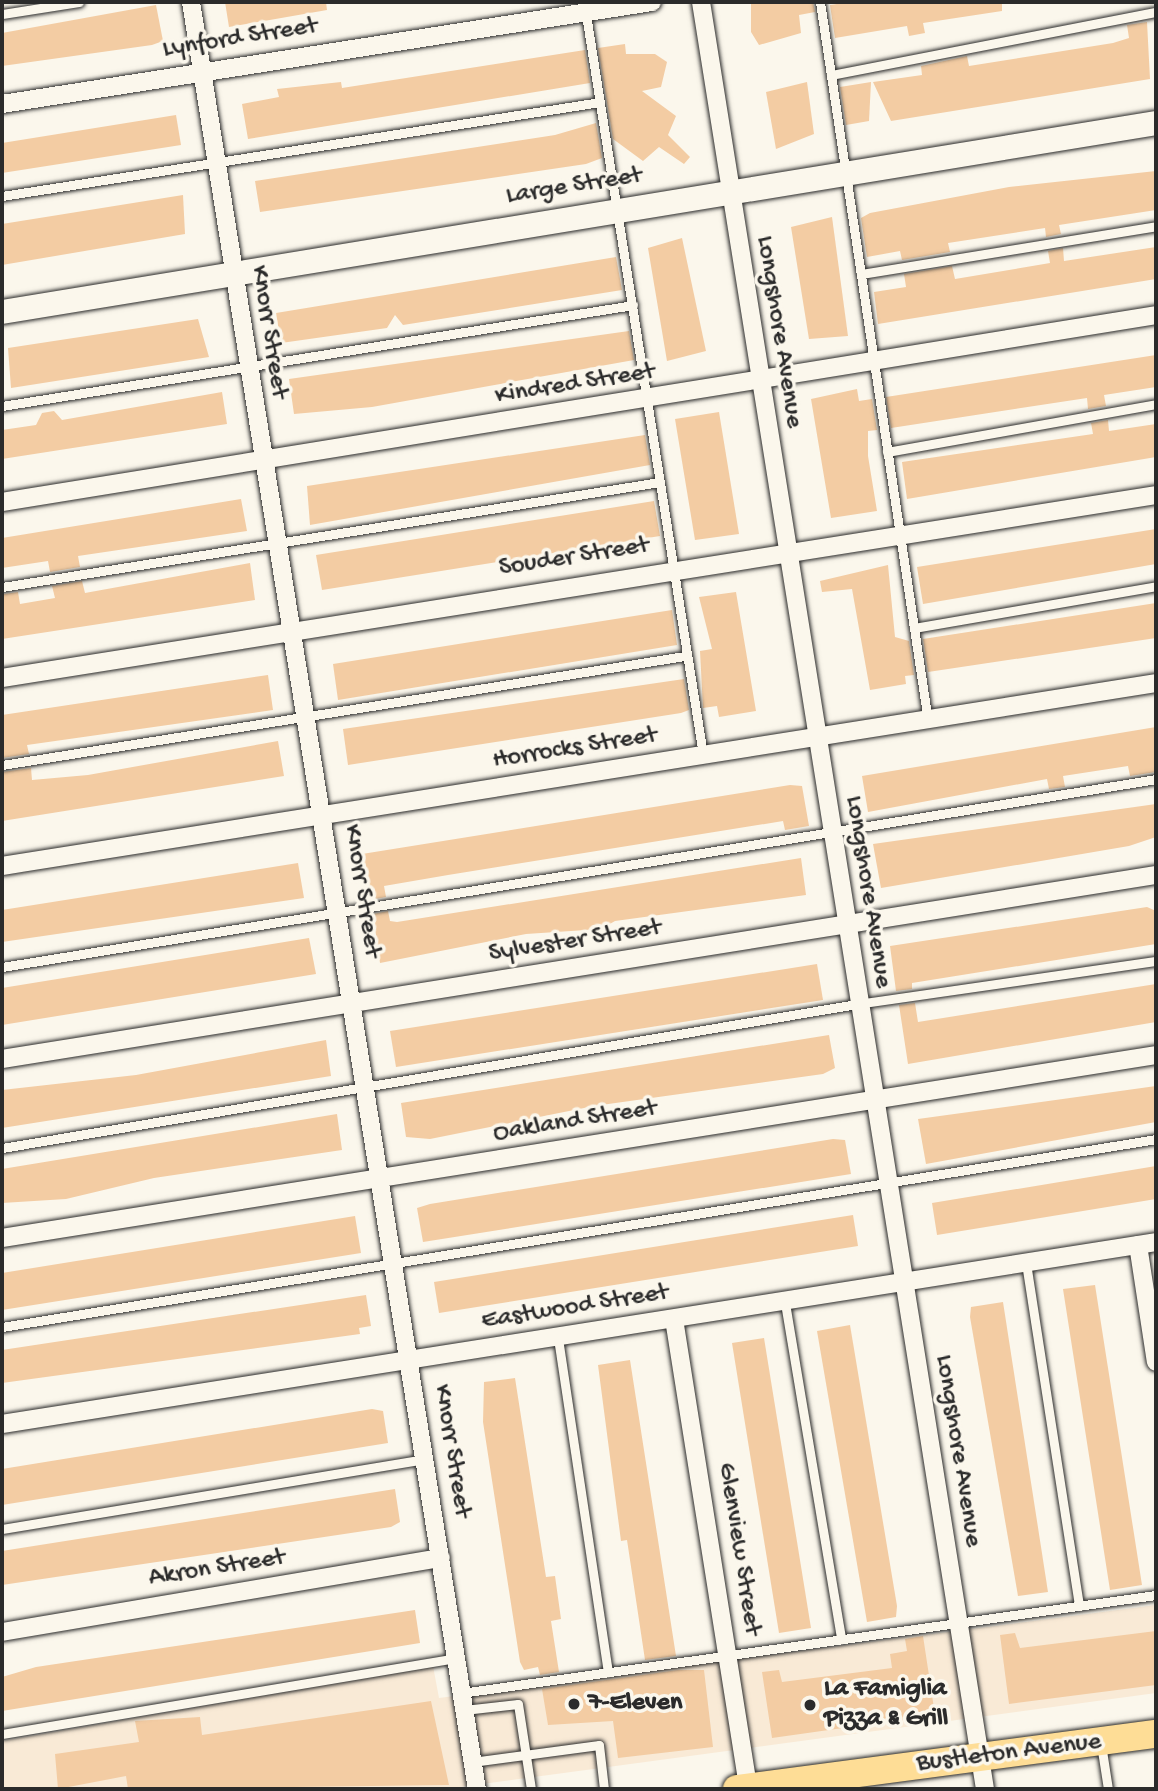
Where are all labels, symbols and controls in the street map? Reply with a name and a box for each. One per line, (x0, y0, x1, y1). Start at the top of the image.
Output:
street label: Lynford Street (160, 11, 320, 67)
street label: Large Street (504, 161, 644, 213)
street label: Longshore Avenue (747, 234, 809, 430)
street label: Knorr Street (242, 263, 294, 401)
street label: Kindred Street (493, 357, 657, 413)
street label: Souder Street (497, 531, 651, 585)
street label: Horrocks Street (491, 721, 659, 777)
street label: Longshore Avenue (836, 794, 898, 990)
street label: Knorr Street (335, 822, 387, 960)
street label: Sylvester Street (487, 913, 663, 971)
street label: Oakland Street (491, 1094, 659, 1150)
street label: Eastwood Street (479, 1278, 671, 1338)
street label: Longshore Avenue (926, 1353, 988, 1549)
street label: Knorr Street (425, 1382, 477, 1520)
street label: Glenview Street (709, 1461, 767, 1637)
street label: Akron Street (147, 1543, 287, 1595)
place label: La Famiglia Pizza & Grill (824, 1674, 948, 1736)
place label: 7-Eleven (588, 1688, 682, 1720)
marker: 7-Eleven (566, 1696, 582, 1712)
marker: La Famiglia Pizza & Grill (802, 1697, 818, 1713)
street label: Bustleton Avenue (915, 1727, 1103, 1781)

